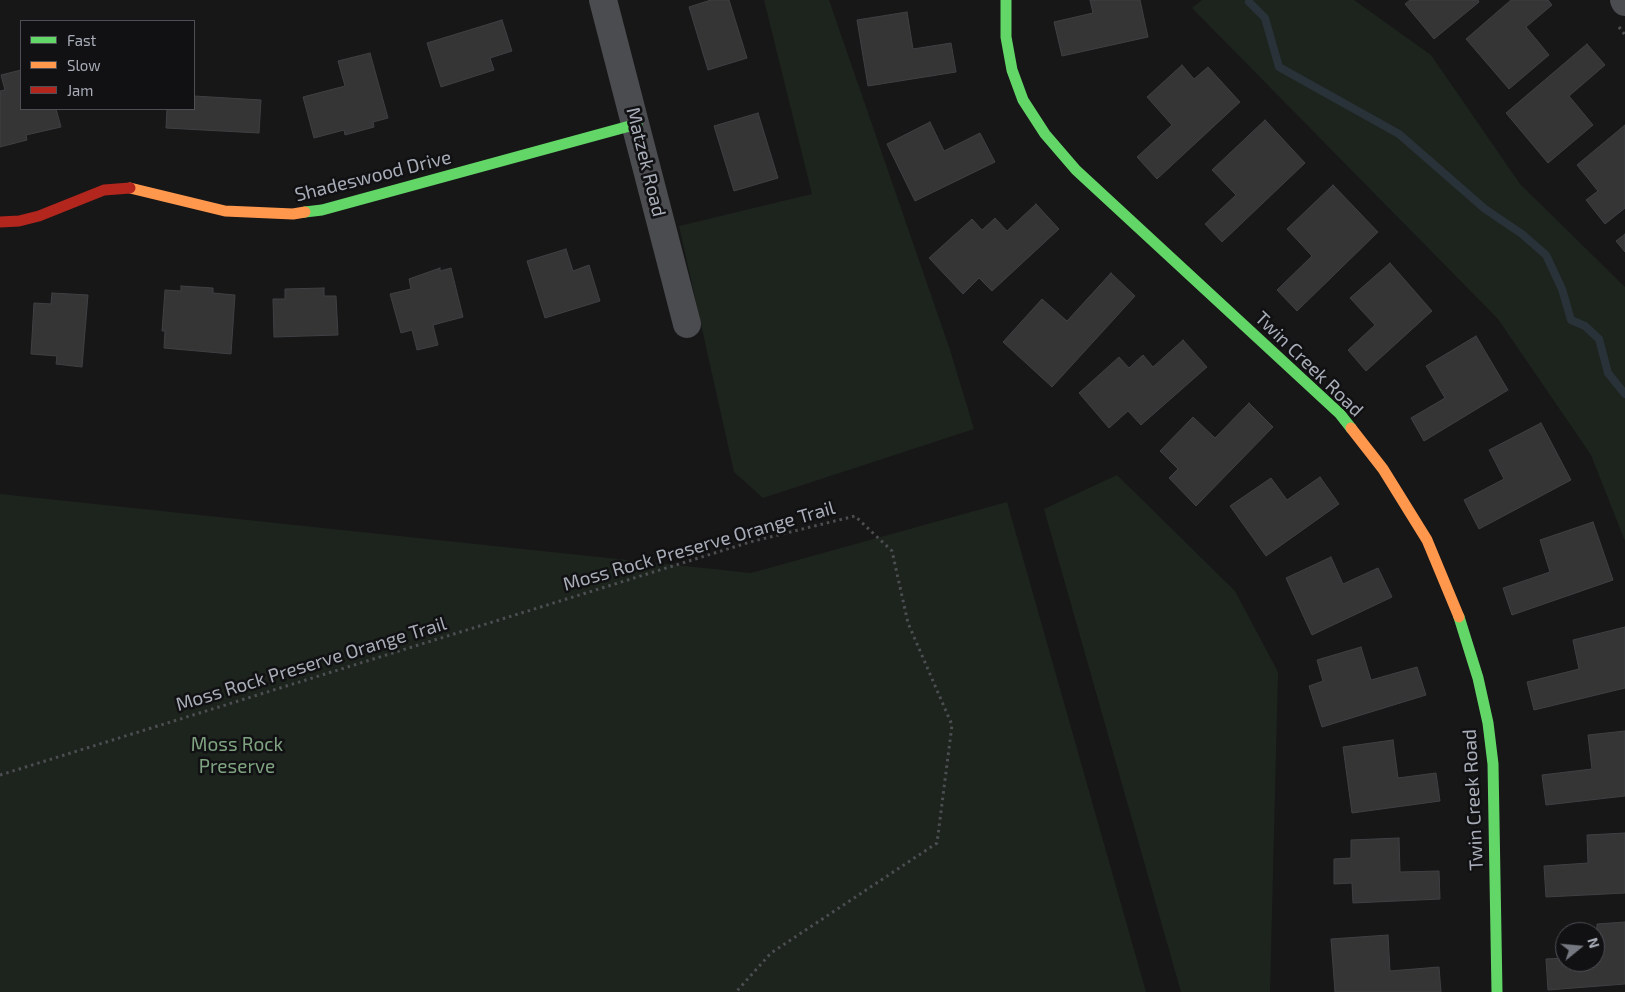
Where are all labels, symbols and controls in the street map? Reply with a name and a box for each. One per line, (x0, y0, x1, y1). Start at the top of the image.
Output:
legend (20, 20, 195, 110)
text: Fast (67, 31, 96, 49)
text: Slow (67, 56, 101, 74)
text: Jam (67, 81, 93, 99)
street label: Matzek Road (621, 105, 671, 219)
street label: Shadeswood Drive (292, 146, 454, 206)
street label: Twin Creek Road (1250, 307, 1368, 421)
street label: Moss Rock Preserve Orange Trail (560, 496, 838, 596)
street label: Moss Rock Preserve Orange Trail (173, 612, 449, 716)
street label: Twin Creek Road (1458, 729, 1488, 871)
park label: Moss Rock Preserve (191, 734, 283, 778)
north arrow (1555, 922, 1605, 972)
text: N (1584, 935, 1603, 950)

